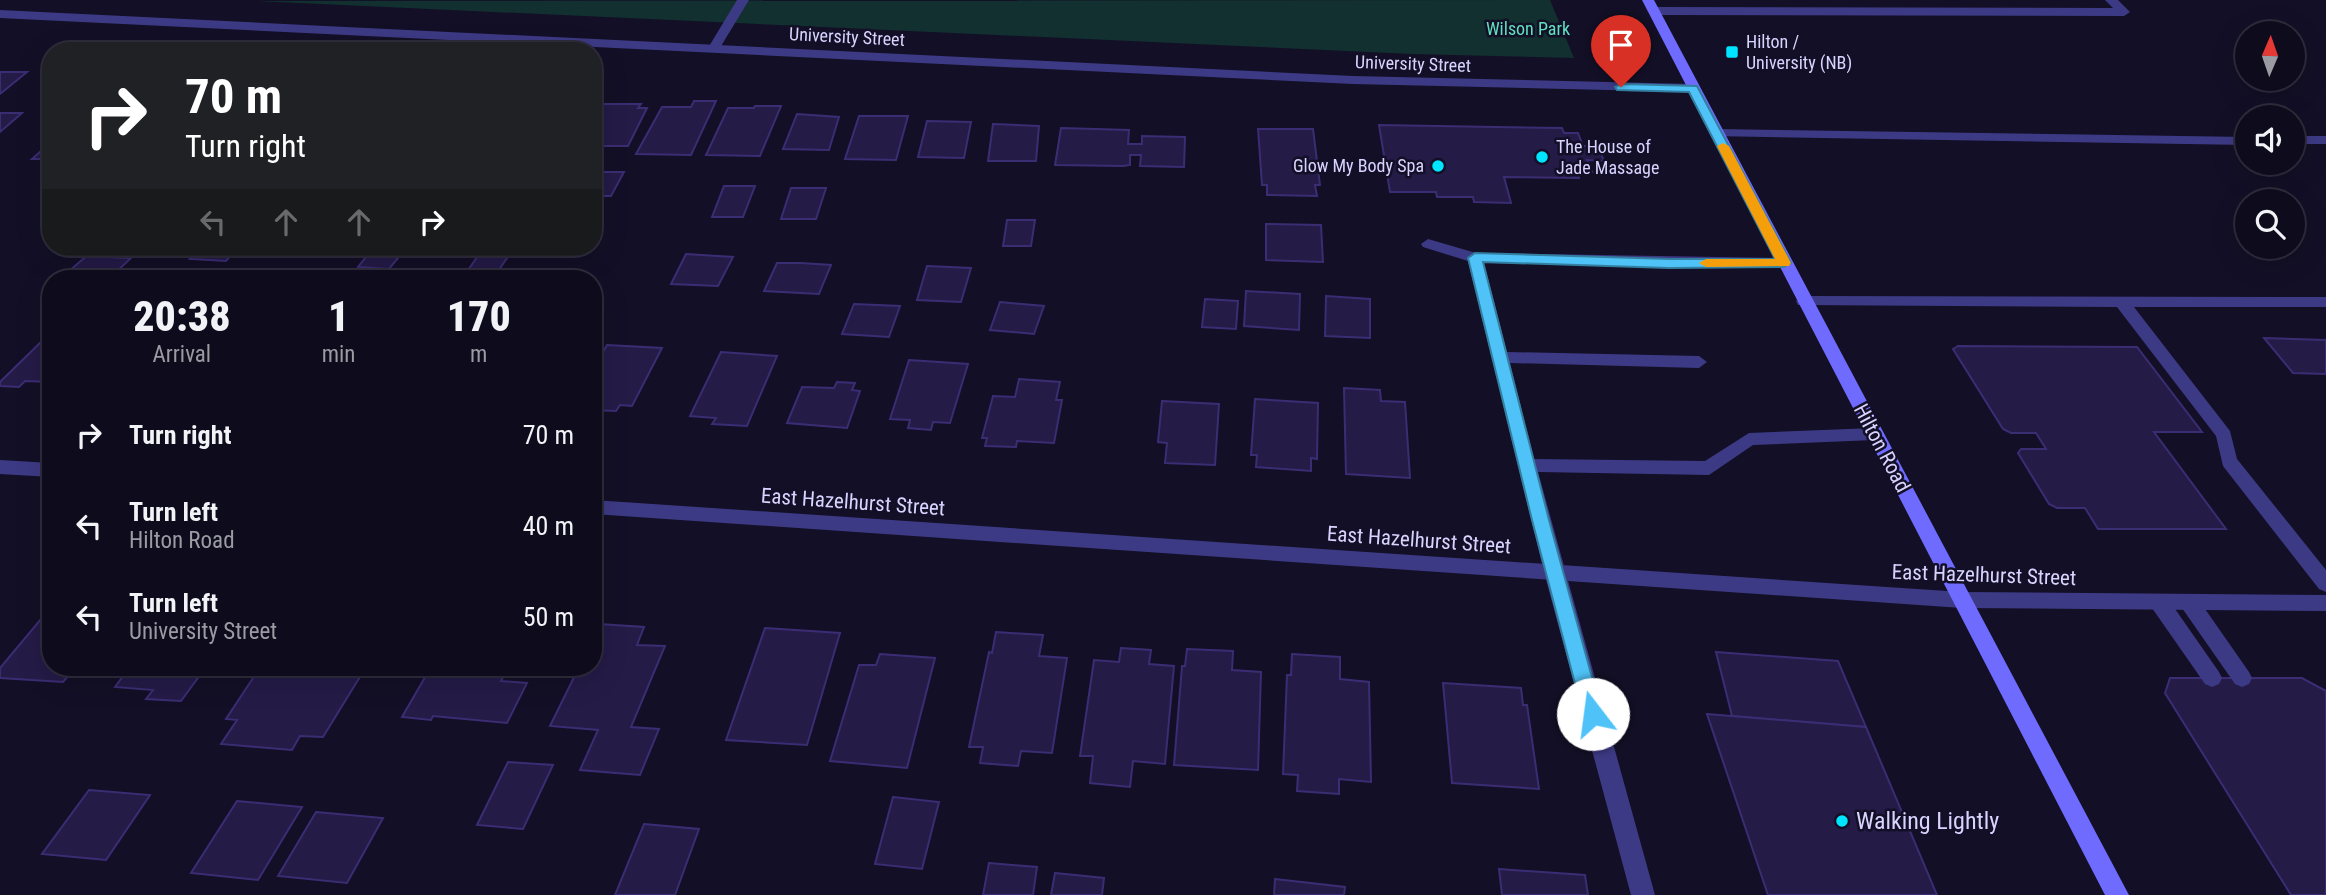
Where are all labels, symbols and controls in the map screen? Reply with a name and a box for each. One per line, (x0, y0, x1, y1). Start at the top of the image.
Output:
pin (1591, 15, 1651, 87)
park label: Wilson Park (1486, 18, 1570, 39)
north arrow (2235, 21, 2305, 91)
map controls (2235, 21, 2305, 259)
street label: University Street (789, 23, 905, 50)
icon: arrive (1602, 26, 1640, 64)
place label: Hilton / University (NB) (1746, 31, 1852, 74)
marker: Hilton / University (NB) (1724, 44, 1740, 60)
street label: University Street (1355, 51, 1471, 76)
text: 70 m (185, 68, 282, 125)
icon: right (70, 70, 161, 161)
button: sound (2235, 105, 2305, 175)
text: Turn right (185, 127, 306, 165)
place label: The House of Jade Massage (1556, 136, 1659, 178)
marker: The House of Jade Massage (1534, 149, 1550, 165)
place label: Glow My Body Spa (1293, 155, 1424, 176)
marker: Glow My Body Spa (1430, 158, 1446, 174)
button: search (2235, 189, 2305, 259)
icon: left (194, 203, 232, 241)
icon: ahead (267, 203, 305, 241)
icon: ahead (340, 203, 378, 241)
icon: right (413, 203, 451, 241)
text: 20:38 (133, 292, 230, 341)
text: 1 (328, 292, 349, 341)
text: 170 (447, 292, 511, 341)
text: Arrival (153, 341, 211, 368)
text: min (322, 341, 355, 368)
text: m (470, 341, 487, 368)
street label: Hilton Road (1849, 400, 1915, 496)
icon: right (70, 416, 108, 454)
text: Turn right (129, 420, 231, 450)
text: 70 m (523, 420, 574, 450)
street label: East Hazelhurst Street (760, 484, 946, 520)
text: Turn left (129, 497, 218, 527)
icon: left (70, 507, 108, 545)
text: 40 m (523, 511, 574, 541)
street label: East Hazelhurst Street (1326, 522, 1512, 558)
text: Hilton Road (129, 527, 235, 554)
street label: East Hazelhurst Street (1891, 560, 2077, 590)
text: Turn left (129, 588, 218, 618)
icon: left (70, 598, 108, 636)
text: 50 m (523, 602, 574, 632)
text: University Street (129, 618, 277, 645)
position arrow (1556, 677, 1630, 751)
place label: Walking Lightly (1856, 807, 1999, 835)
marker: Walking Lightly (1834, 813, 1850, 829)

